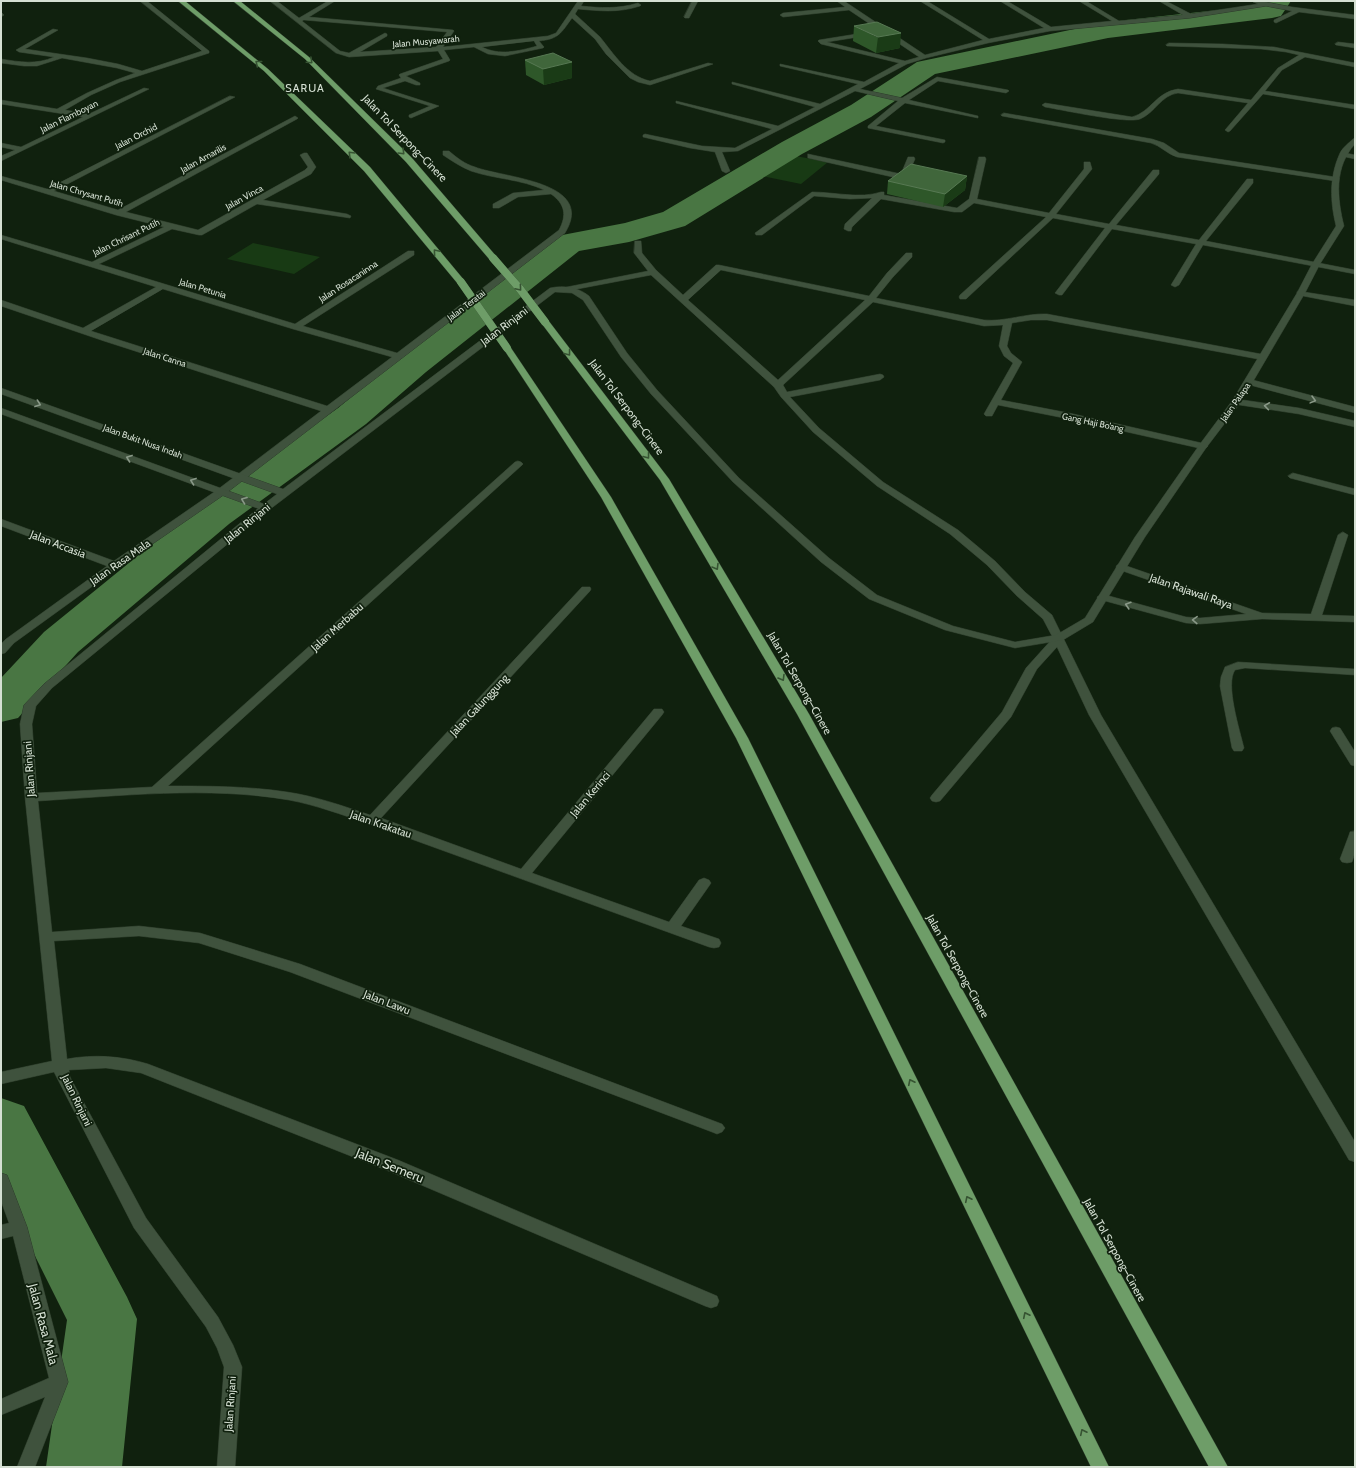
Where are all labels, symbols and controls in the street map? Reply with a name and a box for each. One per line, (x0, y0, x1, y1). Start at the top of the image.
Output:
street label: Jalan Musyawarah (391, 33, 460, 49)
one-way arrow (305, 56, 313, 64)
one-way arrow (255, 61, 263, 68)
district label: SARUA (285, 81, 325, 95)
street label: Jalan Tol Serpong–Cinere (359, 91, 451, 185)
street label: Jalan Flamboyan (37, 97, 100, 135)
street label: Jalan Orchid (112, 121, 159, 152)
street label: Jalan Amarilis (177, 141, 228, 175)
one-way arrow (397, 147, 405, 155)
one-way arrow (348, 151, 356, 159)
street label: Jalan Chrysant Putih (48, 177, 125, 209)
street label: Jalan Vinca (222, 182, 265, 212)
street label: Jalan Chrisant Putih (90, 216, 161, 258)
one-way arrow (433, 250, 440, 257)
street label: Jalan Rosacaninna (316, 258, 380, 305)
street label: Jalan Petunia (177, 275, 229, 301)
one-way arrow (514, 283, 521, 290)
street label: Jalan Teratai (444, 287, 487, 324)
street label: Jalan Rinjani (477, 304, 530, 349)
street label: Jalan Canna (141, 345, 188, 369)
one-way arrow (564, 348, 571, 355)
street label: Jalan Tol Serpong–Cinere (586, 356, 668, 458)
street label: Jalan Palapa (1217, 380, 1253, 424)
one-way arrow (1310, 395, 1317, 403)
one-way arrow (34, 399, 41, 407)
one-way arrow (1264, 402, 1270, 411)
street label: Gang Haji Bo’ang (1061, 410, 1125, 435)
street label: Jalan Bukit Nusa Indah (101, 421, 184, 460)
one-way arrow (642, 452, 649, 459)
one-way arrow (125, 454, 132, 462)
one-way arrow (190, 478, 197, 486)
one-way arrow (240, 497, 247, 505)
street label: Jalan Rinjani (220, 500, 273, 547)
street label: Jalan Accasia (27, 527, 88, 561)
street label: Jalan Rasa Mala (86, 536, 154, 589)
one-way arrow (711, 563, 718, 570)
street label: Jalan Rajawali Raya (1147, 570, 1235, 612)
street label: Jalan Merbabu (307, 600, 366, 655)
one-way arrow (1125, 601, 1132, 610)
one-way arrow (1192, 616, 1198, 624)
street label: Jalan Tol Serpong–Cinere (764, 628, 835, 737)
street label: Jalan Galunggung (446, 671, 512, 740)
one-way arrow (777, 674, 785, 681)
street label: Jalan Rinjani (20, 741, 38, 798)
street label: Jalan Kerinci (566, 768, 613, 820)
street label: Jalan Krakatau (347, 807, 414, 841)
street label: Jalan Tol Serpong–Cinere (923, 911, 992, 1020)
street label: Jalan Lawu (361, 986, 413, 1017)
street label: Jalan Rinjani (58, 1071, 95, 1128)
one-way arrow (908, 1079, 916, 1086)
street label: Jalan Semeru (353, 1144, 427, 1186)
one-way arrow (965, 1195, 973, 1203)
street label: Jalan Tol Serpong–Cinere (1080, 1195, 1149, 1304)
street label: Jalan Rasa Mala (25, 1281, 63, 1367)
one-way arrow (1023, 1312, 1031, 1320)
street label: Jalan Rinjani (221, 1376, 239, 1433)
one-way arrow (1080, 1429, 1088, 1436)

